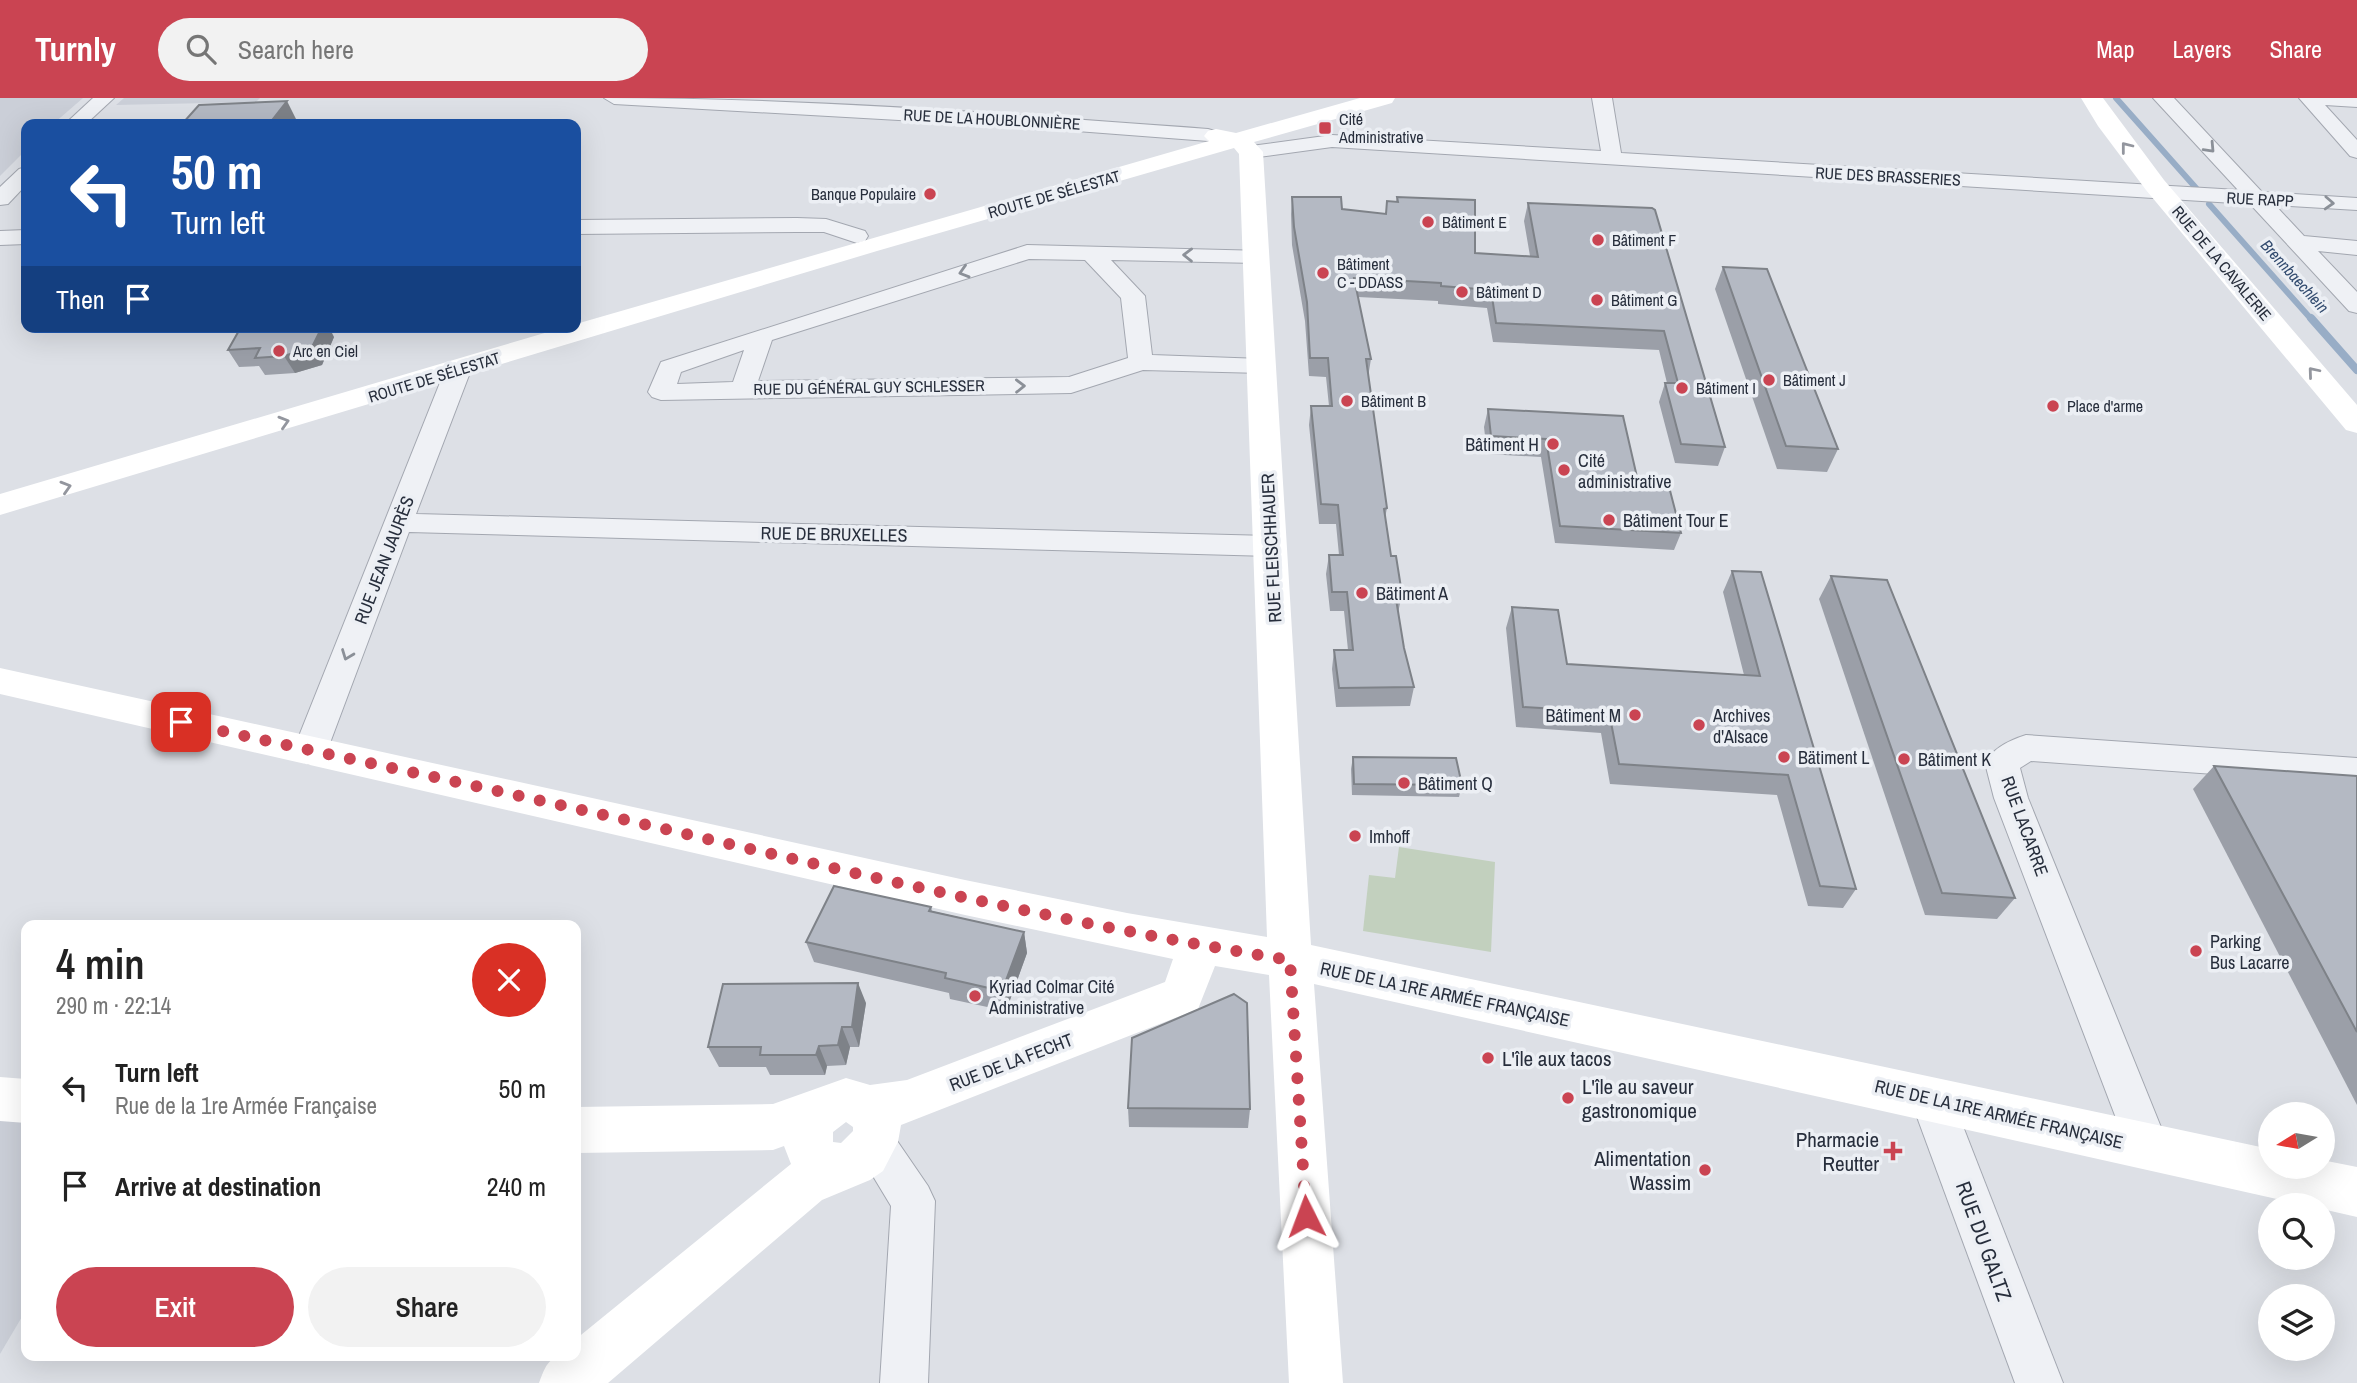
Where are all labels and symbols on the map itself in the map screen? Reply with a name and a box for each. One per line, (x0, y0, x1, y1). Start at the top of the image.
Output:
street label: RUE DE LA HOUBLONNIÈRE (903, 103, 1081, 135)
place label: Cité Administrative (1338, 108, 1424, 148)
marker: Cité Administrative (1317, 120, 1333, 136)
one-way arrow (2201, 140, 2214, 153)
one-way arrow (2121, 142, 2134, 155)
street label: RUE DES BRASSERIES (1815, 161, 1962, 191)
street label: ROUTE DE SÉLESTAT (985, 165, 1123, 223)
place label: Banque Populaire (811, 183, 916, 205)
marker: Banque Populaire (922, 186, 938, 202)
street label: RUE RAPP (2226, 186, 2294, 212)
one-way arrow (2324, 195, 2335, 210)
street label: RUE DE LA CAVALERIE (2167, 201, 2277, 325)
place label: Bâtiment E (1442, 211, 1507, 233)
marker: Bâtiment E (1420, 214, 1436, 230)
place label: Bâtiment F (1612, 229, 1676, 251)
marker: Bâtiment F (1590, 232, 1606, 248)
water label: Brennbaechlein (2256, 234, 2334, 318)
one-way arrow (1183, 247, 1193, 263)
place label: Bâtiment C - DDASS (1337, 253, 1404, 293)
one-way arrow (958, 264, 971, 278)
marker: Bâtiment C - DDASS (1315, 265, 1331, 281)
place label: Bâtiment D (1476, 281, 1542, 303)
marker: Bâtiment D (1454, 284, 1470, 300)
place label: Bâtiment G (1611, 289, 1677, 311)
marker: Bâtiment G (1589, 292, 1605, 308)
place label: Arc en Ciel (292, 340, 358, 362)
marker: Arc en Ciel (271, 343, 287, 359)
street label: ROUTE DE SÉLESTAT (365, 347, 503, 407)
one-way arrow (2309, 367, 2321, 380)
place label: Bâtiment J (1783, 369, 1846, 391)
marker: Bâtiment J (1761, 372, 1777, 388)
street label: RUE DU GÉNÉRAL GUY SCHLESSER (753, 374, 985, 400)
place label: Bâtiment I (1696, 377, 1756, 399)
one-way arrow (1015, 378, 1026, 394)
marker: Bâtiment I (1674, 380, 1690, 396)
place label: Bâtiment B (1361, 390, 1426, 412)
marker: Bâtiment B (1339, 393, 1355, 409)
place label: Place d'arme (2067, 395, 2143, 417)
marker: Place d'arme (2045, 398, 2061, 414)
one-way arrow (277, 415, 289, 430)
place label: Bâtiment H (1465, 432, 1539, 457)
marker: Bâtiment H (1545, 436, 1561, 452)
place label: Cité administrative (1578, 448, 1672, 494)
marker: Cité administrative (1556, 462, 1572, 478)
street label: RUE FLEISCHHAUER (1255, 472, 1287, 623)
one-way arrow (59, 480, 71, 495)
street label: RUE JEAN JAURÈS (348, 492, 420, 628)
place label: Bâtiment Tour E (1623, 508, 1729, 533)
marker: Bâtiment Tour E (1601, 512, 1617, 528)
street label: RUE DE BRUXELLES (760, 520, 908, 548)
place label: Bätiment A (1376, 581, 1448, 606)
marker: Bätiment A (1354, 585, 1370, 601)
one-way arrow (341, 648, 355, 660)
pin (151, 692, 211, 752)
place label: Bâtiment M (1546, 703, 1621, 728)
place label: Archives d'Alsace (1712, 703, 1770, 749)
marker: Bâtiment M (1627, 707, 1643, 723)
marker: Archives d'Alsace (1691, 717, 1707, 733)
place label: Bätiment L (1798, 745, 1869, 770)
place label: Bâtiment K (1918, 747, 1991, 772)
marker: Bätiment L (1776, 749, 1792, 765)
marker: Bâtiment K (1896, 751, 1912, 767)
place label: Bâtiment Q (1418, 771, 1493, 796)
street label: RUE LACARRE (1995, 772, 2055, 880)
marker: Bâtiment Q (1396, 775, 1412, 791)
place label: Imhoff (1369, 824, 1410, 849)
marker: Imhoff (1347, 828, 1363, 844)
place label: Parking Bus Lacarre (2210, 929, 2290, 975)
marker: Parking Bus Lacarre (2188, 943, 2204, 959)
street label: RUE DE LA 1RE ARMÉE FRANÇAISE (1318, 955, 1572, 1033)
place label: Kyriad Colmar Cité Administrative (988, 974, 1115, 1020)
marker: Kyriad Colmar Cité Administrative (967, 988, 983, 1004)
street label: RUE DE LA FECHT (946, 1027, 1076, 1097)
place label: L'île aux tacos (1502, 1044, 1612, 1073)
marker: L'île aux tacos (1480, 1050, 1496, 1066)
place label: L'île au saveur gastronomique (1582, 1072, 1697, 1125)
street label: RUE DE LA 1RE ARMÉE FRANÇAISE (1872, 1073, 2126, 1155)
marker: L'île au saveur gastronomique (1560, 1090, 1576, 1106)
north arrow (2258, 1102, 2334, 1180)
place label: Pharmacie Reutter (1796, 1125, 1879, 1178)
marker: Pharmacie Reutter (1885, 1143, 1901, 1159)
place label: Alimentation Wassim (1593, 1144, 1691, 1197)
marker: Alimentation Wassim (1697, 1162, 1713, 1178)
street label: RUE DU GALTZ (1949, 1177, 2019, 1305)
position arrow (1269, 1179, 1343, 1253)

